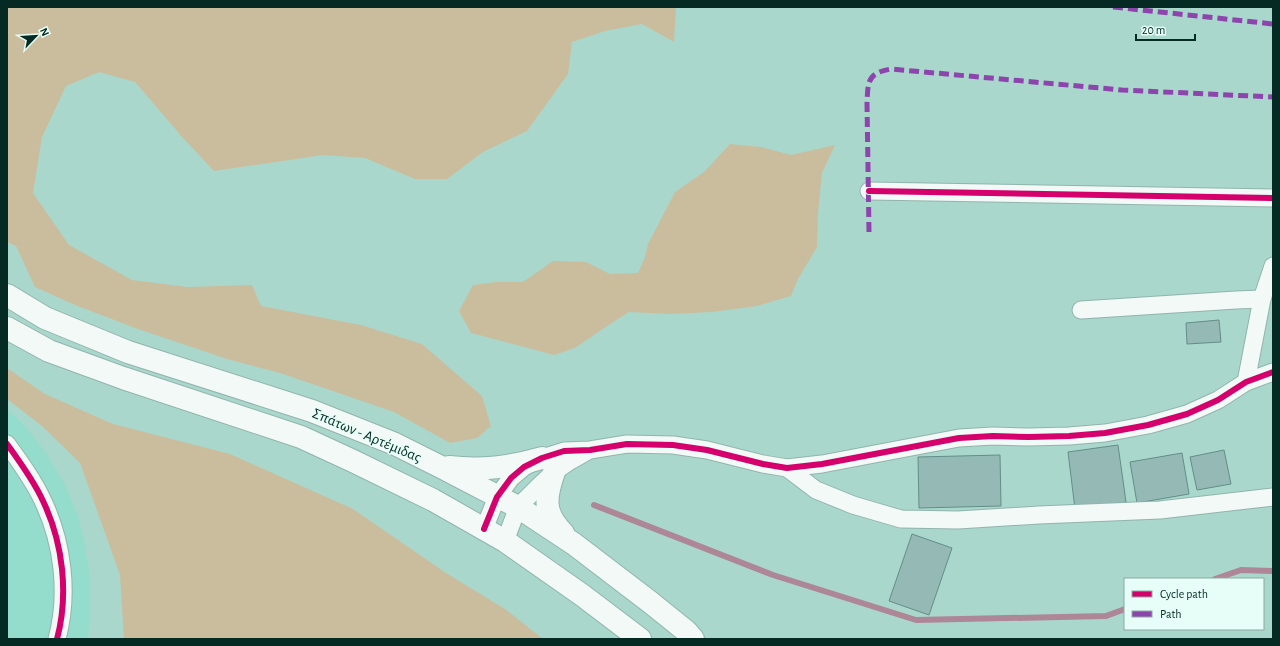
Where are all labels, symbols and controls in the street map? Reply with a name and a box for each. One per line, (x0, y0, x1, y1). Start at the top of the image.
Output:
north arrow (16, 16, 56, 56)
scale bar (1136, 16, 1195, 42)
text: 20 m (1142, 24, 1165, 36)
text: N (38, 26, 51, 38)
street label: Σπάτων - Αρτέμιδας (310, 406, 424, 465)
legend (1124, 578, 1264, 630)
text: Cycle path (1160, 588, 1208, 601)
text: Path (1160, 608, 1182, 620)

